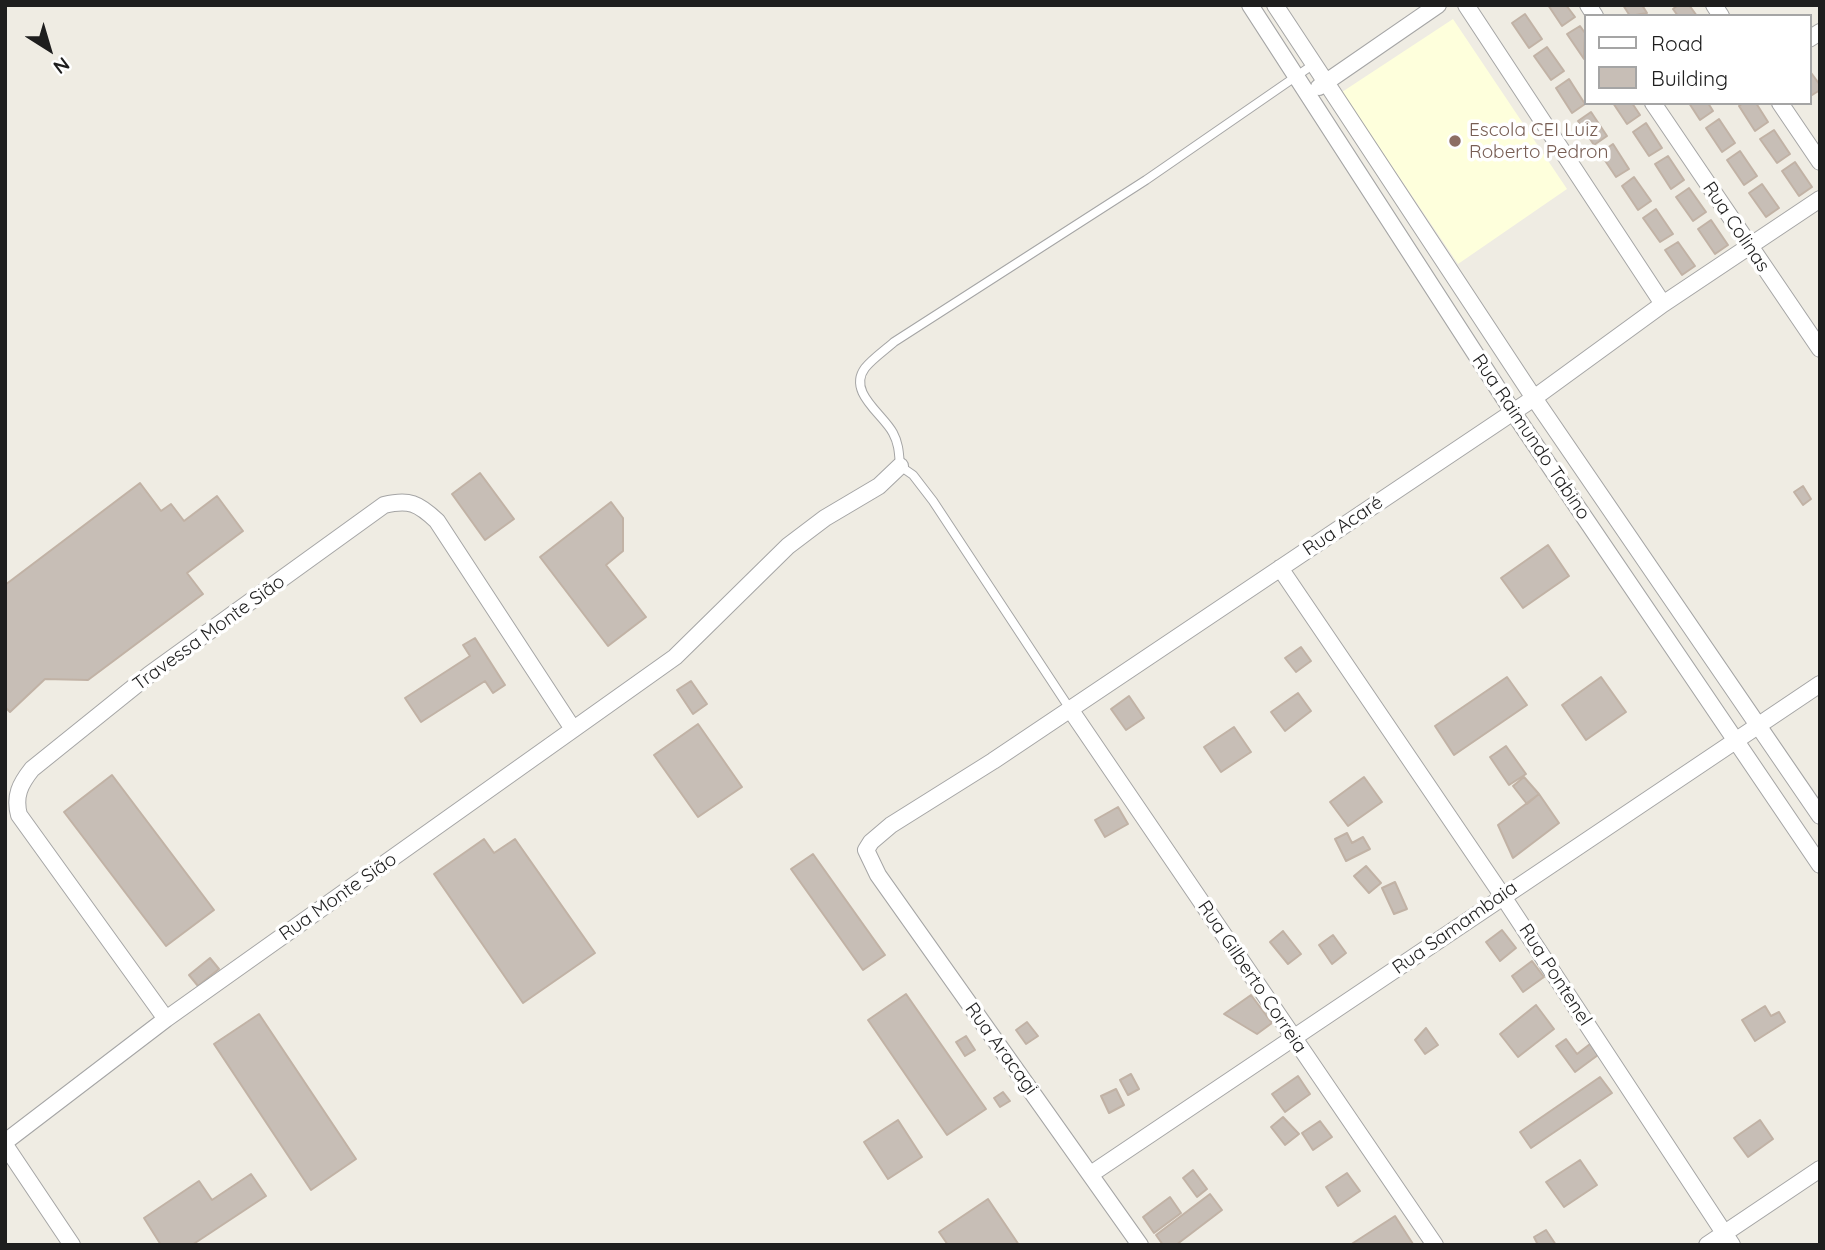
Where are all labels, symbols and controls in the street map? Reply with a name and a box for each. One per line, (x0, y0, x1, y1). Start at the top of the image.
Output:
north arrow (14, 14, 84, 84)
legend (1584, 14, 1811, 105)
text: Road (1651, 30, 1703, 56)
text: N (49, 52, 74, 80)
text: Building (1651, 65, 1728, 91)
place label: Escola CEI Luiz Roberto Pedron (1469, 119, 1608, 163)
marker: Escola CEI Luiz Roberto Pedron (1447, 133, 1463, 149)
street label: Rua Colinas (1698, 178, 1774, 276)
street label: Rua Raimundo Tabino (1467, 350, 1595, 524)
street label: Rua Acaré (1299, 491, 1387, 561)
street label: Travessa Monte Sião (129, 570, 289, 696)
street label: Rua Monte Sião (275, 848, 401, 946)
street label: Rua Samambaia (1388, 876, 1522, 980)
street label: Rua Gilberto Correia (1193, 897, 1311, 1057)
street label: Rua Pontenel (1514, 920, 1596, 1030)
street label: Rua Aracagi (960, 999, 1042, 1099)

